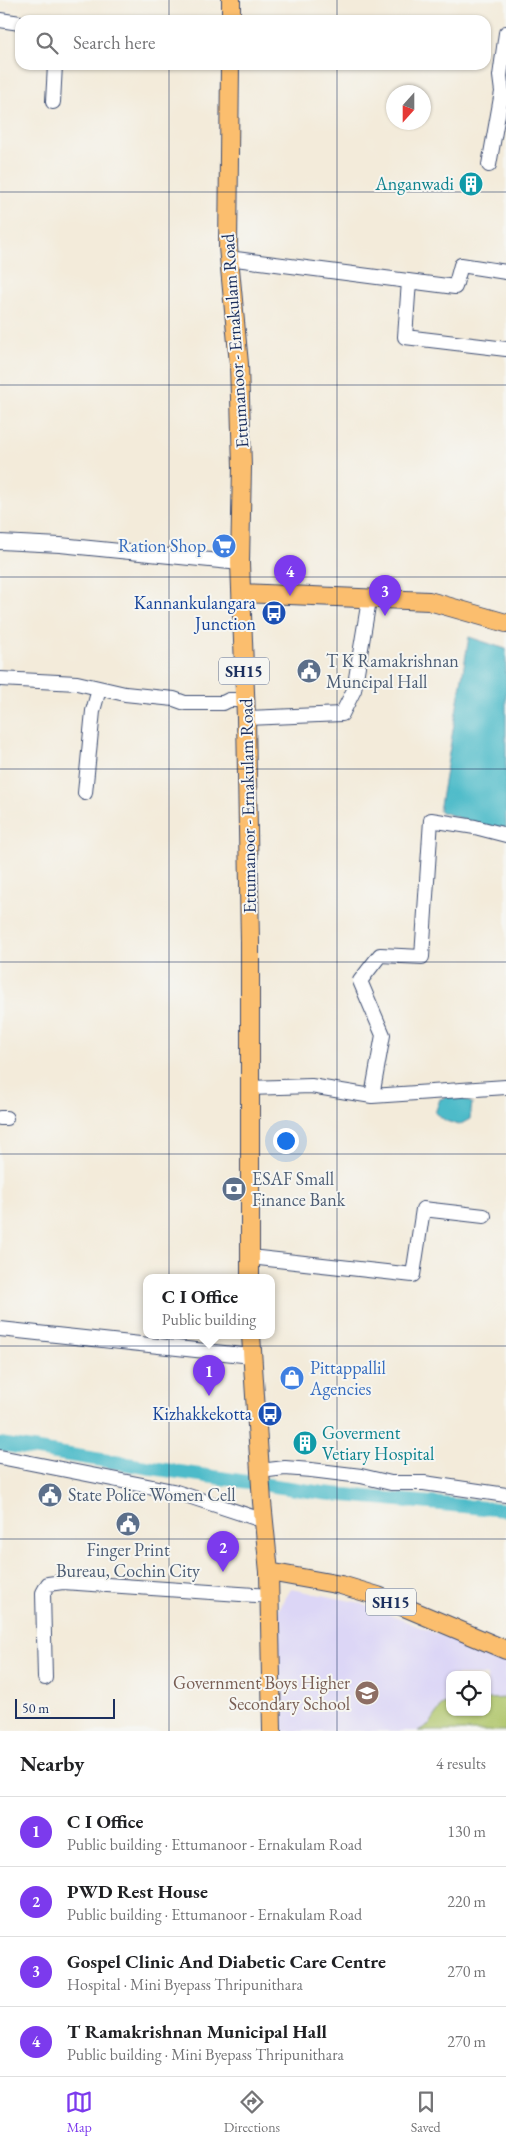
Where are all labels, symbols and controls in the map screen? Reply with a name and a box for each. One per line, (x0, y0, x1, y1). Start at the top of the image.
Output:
search box (15, 15, 491, 70)
icon: search (33, 29, 61, 57)
text: Search here (73, 30, 155, 55)
north arrow (386, 85, 431, 130)
building icon: Anganwadi (458, 171, 484, 197)
place label: Anganwadi (374, 172, 455, 195)
street label: Ettumanoor - Ernakulam Road (215, 232, 253, 449)
supermarket icon: Ration Shop (211, 533, 237, 559)
place label: Ration Shop (118, 534, 206, 557)
pin: 4 (274, 555, 306, 596)
pin: 3 (369, 575, 401, 616)
place label: Kannankulangara Junction (134, 591, 257, 635)
bus stop icon: Kannankulangara Junction (261, 600, 287, 626)
place label: T K Ramakrishnan Muncipal Hall (326, 649, 459, 693)
road number: SH15 (219, 658, 269, 684)
public building icon: T K Ramakrishnan Muncipal Hall (296, 658, 322, 684)
street label: Ettumanoor - Ernakulam Road (234, 698, 261, 914)
your location (273, 1128, 299, 1154)
place label: ESAF Small Finance Bank (252, 1167, 346, 1211)
bank icon: ESAF Small Finance Bank (221, 1176, 247, 1202)
popup (143, 1274, 275, 1339)
text: C I Office (162, 1284, 238, 1309)
text: Public building (162, 1309, 256, 1330)
pin: 1 (193, 1355, 225, 1396)
place label: Pittappallil Agencies (309, 1356, 386, 1400)
shop icon: Pittappallil Agencies (279, 1365, 305, 1391)
bus stop icon: Kizhakkekotta (257, 1401, 283, 1427)
place label: Kizhakkekotta (152, 1402, 253, 1425)
place label: Goverment Vetiary Hospital (322, 1421, 434, 1465)
building icon: Goverment Vetiary Hospital (292, 1430, 318, 1456)
public building icon: State Police Women Cell (37, 1482, 63, 1508)
place label: State Police Women Cell (68, 1483, 236, 1506)
public building icon: Finger Print Bureau, Cochin City (115, 1511, 141, 1537)
pin: 2 (207, 1531, 239, 1572)
place label: Finger Print Bureau, Cochin City (56, 1538, 200, 1582)
road number: SH15 (366, 1588, 416, 1615)
place label: Government Boys Higher Secondary School (173, 1671, 350, 1715)
map controls (446, 1671, 491, 1716)
button: locate (446, 1671, 491, 1716)
school or university icon: Government Boys Higher Secondary School (354, 1680, 380, 1706)
scale bar (15, 1696, 115, 1719)
text: 50 m (22, 1699, 49, 1717)
text: Nearby (20, 1750, 84, 1777)
text: 4 results (436, 1753, 486, 1774)
text: C I Office (67, 1809, 144, 1834)
text: 1 (32, 1821, 40, 1842)
text: 130 m (447, 1821, 486, 1842)
text: Public building · Ettumanoor - Ernakulam Road (67, 1834, 362, 1855)
text: PWD Rest House (67, 1879, 208, 1904)
text: 2 (32, 1891, 40, 1912)
text: 220 m (447, 1891, 486, 1912)
text: Public building · Ettumanoor - Ernakulam Road (67, 1904, 362, 1925)
text: Gospel Clinic And Diabetic Care Centre (67, 1949, 386, 1974)
text: 3 (32, 1961, 40, 1982)
text: 270 m (447, 1961, 486, 1982)
text: Hospital · Mini Byepass Thripunithara (67, 1974, 303, 1995)
text: T Ramakrishnan Municipal Hall (67, 2019, 327, 2044)
text: 4 (32, 2031, 40, 2052)
text: 270 m (447, 2031, 486, 2052)
text: Public building · Mini Byepass Thripunithara (67, 2044, 344, 2065)
tab: Map (65, 2088, 93, 2136)
tab: Directions (224, 2088, 280, 2136)
tab: Saved (411, 2088, 441, 2136)

